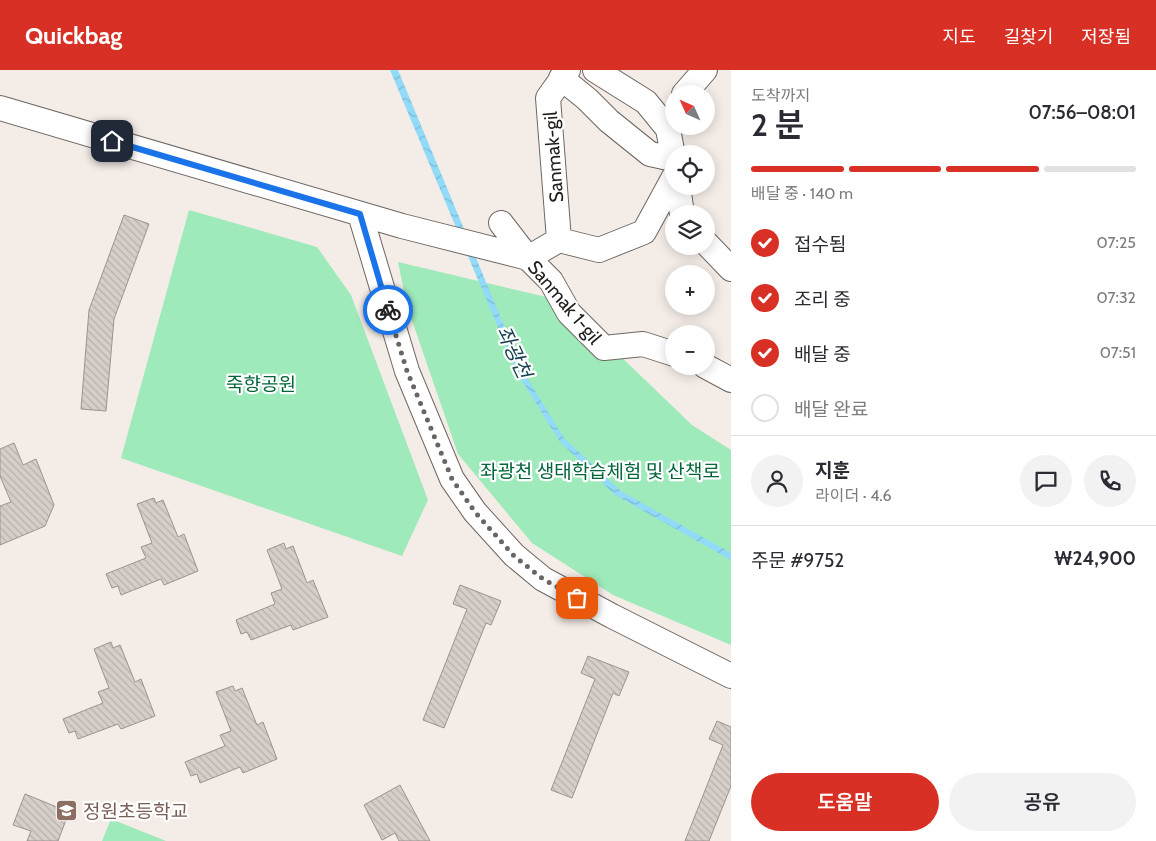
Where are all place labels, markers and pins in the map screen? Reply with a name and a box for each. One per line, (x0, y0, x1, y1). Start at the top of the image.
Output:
pin (91, 120, 133, 162)
pin (556, 577, 598, 619)
school or university icon: 정원초등학교 (55, 799, 79, 823)
place label: 정원초등학교 (83, 800, 188, 823)

